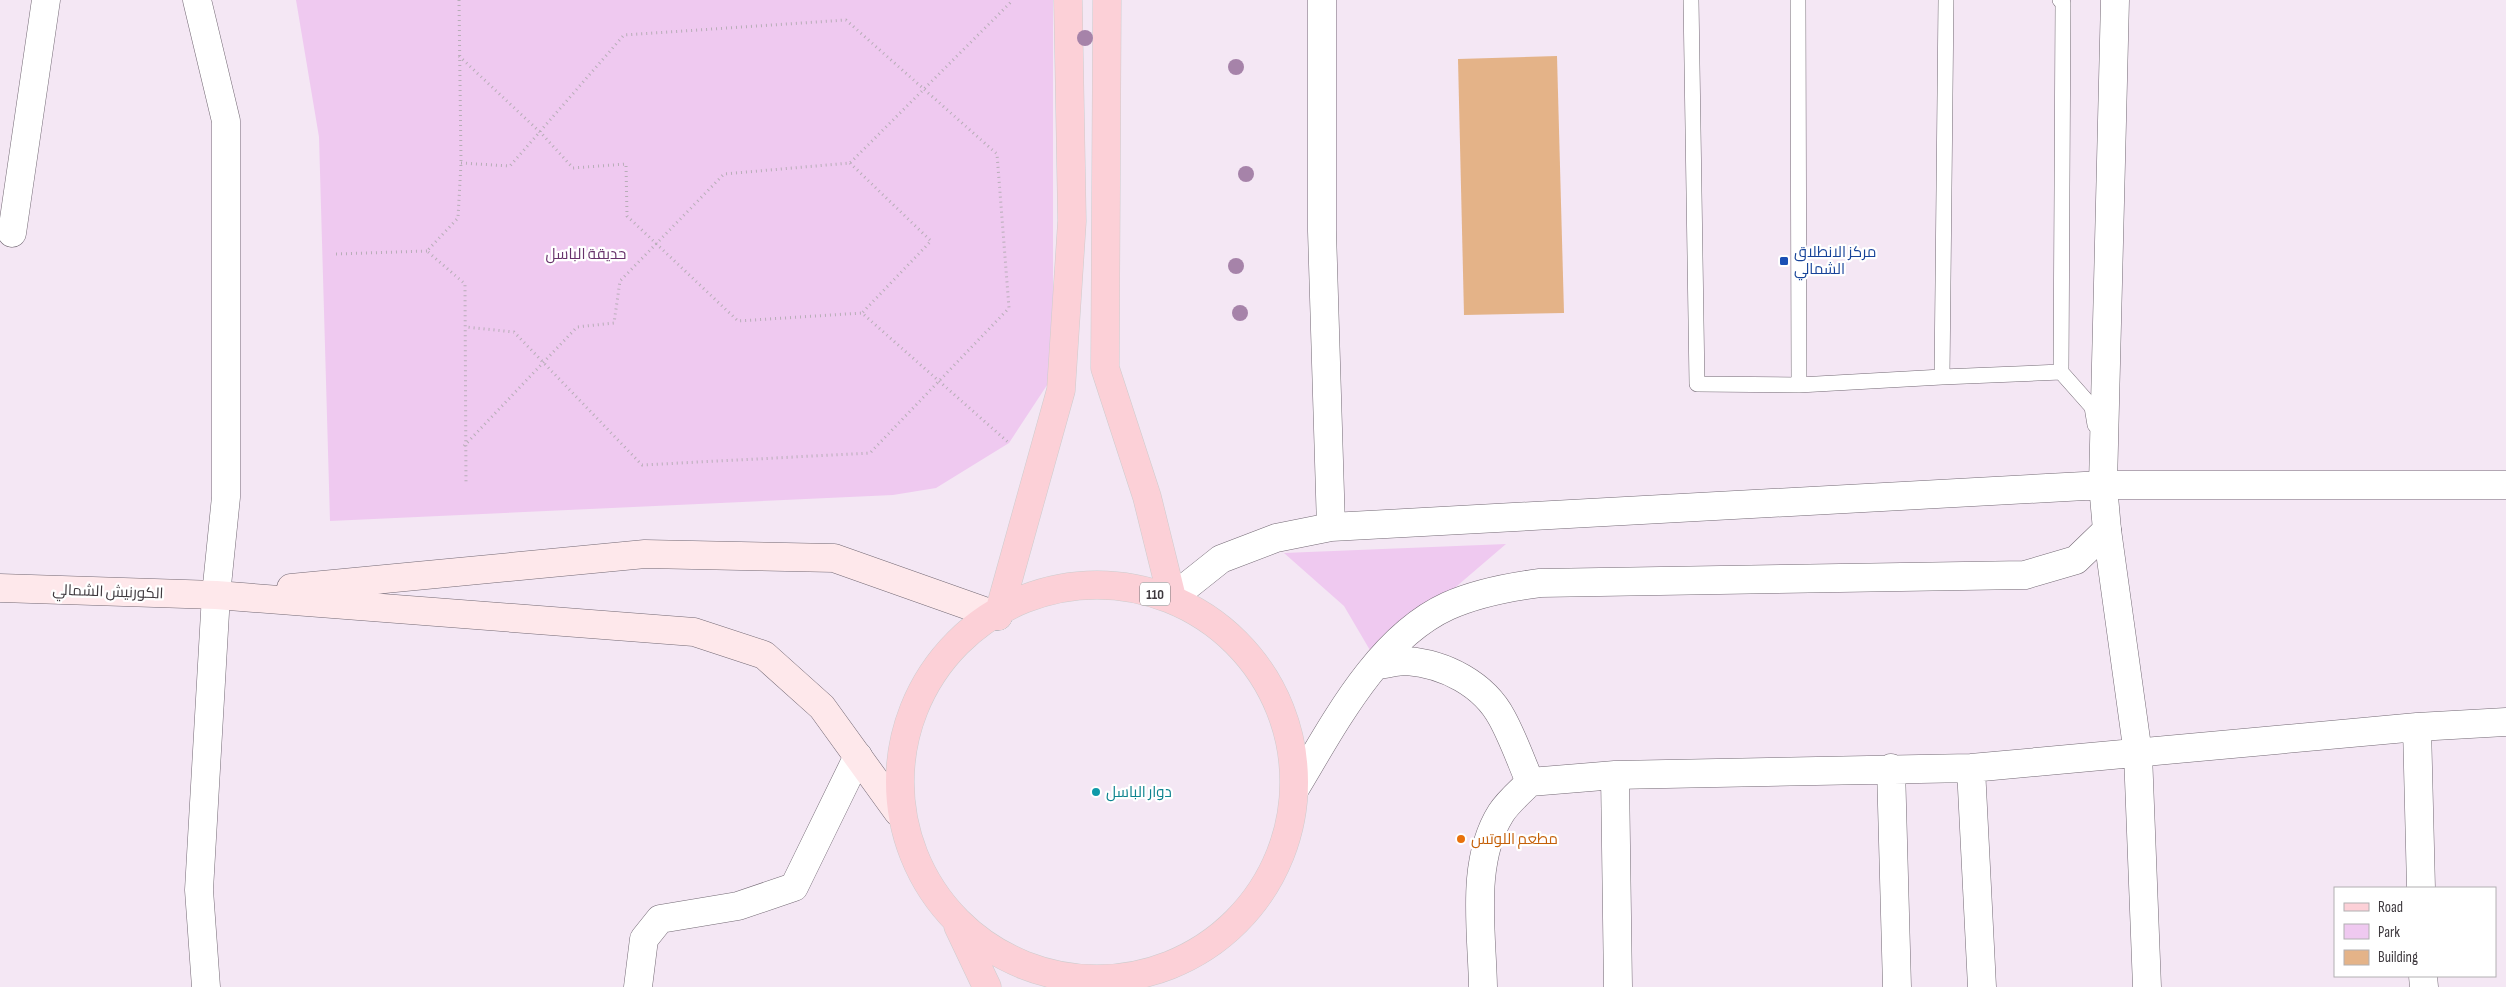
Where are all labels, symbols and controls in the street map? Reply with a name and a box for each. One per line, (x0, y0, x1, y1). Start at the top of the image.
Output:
place label: مركز الانطلاق الشمالي (1794, 243, 1876, 281)
park label: حديقة الباسل (546, 245, 626, 264)
marker: مركز الانطلاق الشمالي (1778, 255, 1790, 267)
street label: الكورنيش الشمالي (52, 581, 164, 605)
road number: 110 (1140, 582, 1170, 606)
place label: دوار الباسل (1106, 783, 1172, 802)
marker: دوار الباسل (1090, 786, 1102, 798)
place label: مطعم اللوتس (1471, 830, 1558, 849)
marker: مطعم اللوتس (1455, 833, 1467, 845)
legend (2334, 887, 2496, 977)
text: Road (2378, 898, 2403, 917)
text: Park (2378, 923, 2400, 942)
text: Building (2378, 948, 2418, 967)

